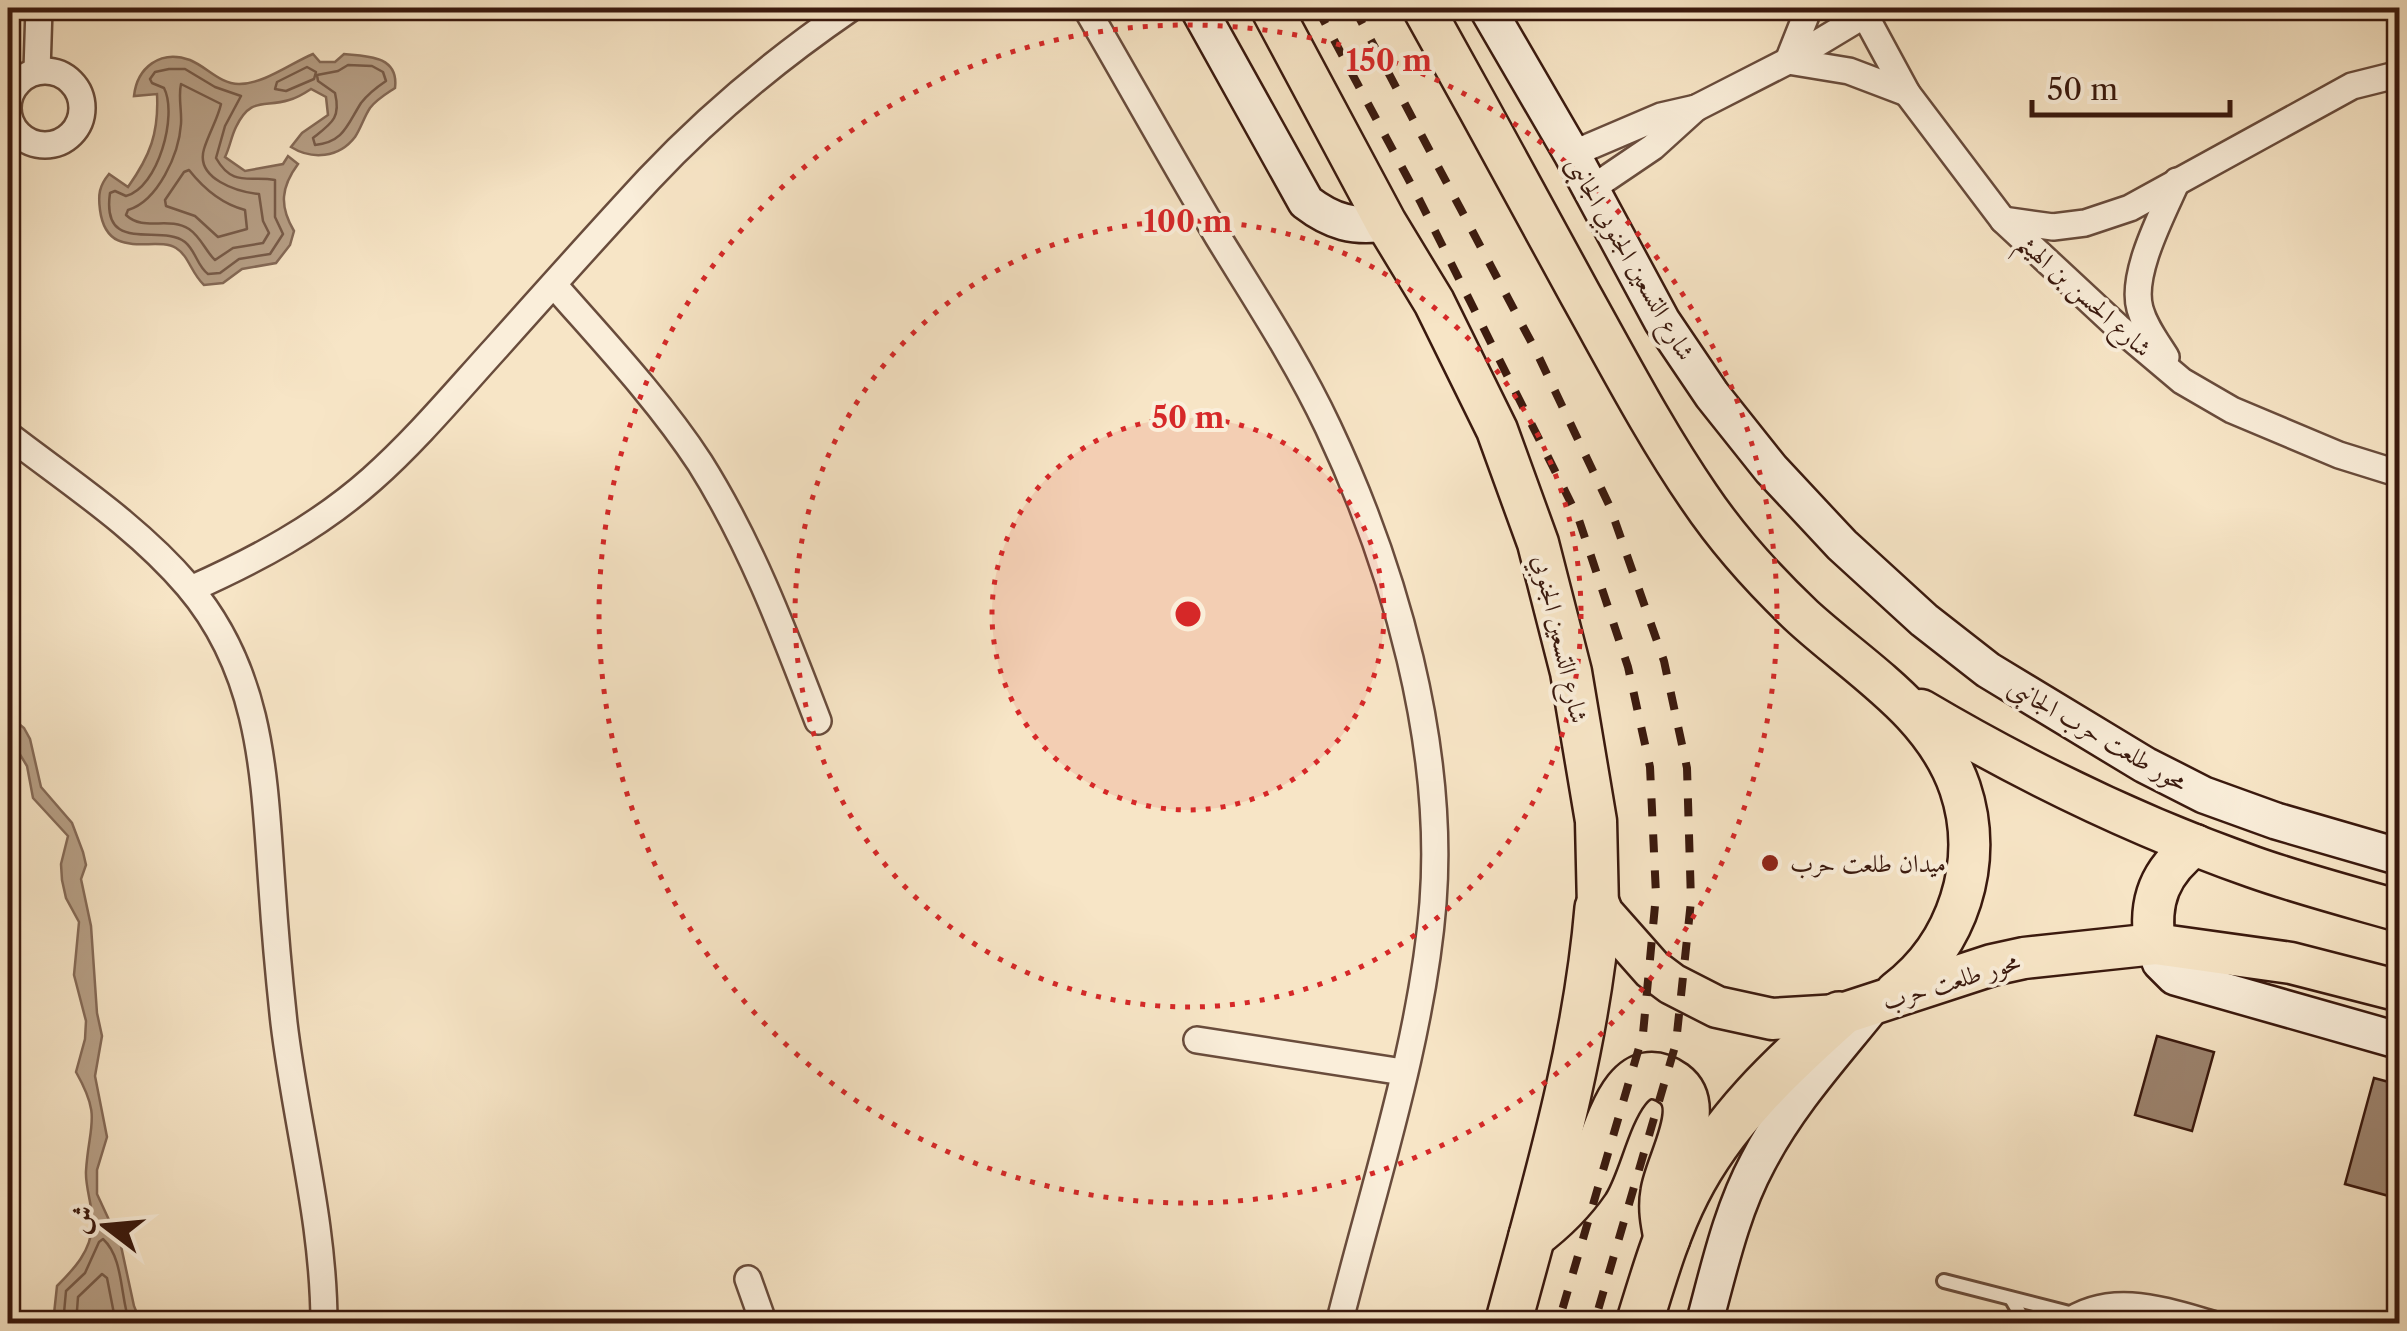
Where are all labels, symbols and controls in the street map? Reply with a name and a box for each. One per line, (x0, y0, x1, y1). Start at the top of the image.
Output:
text: 150 m (1346, 42, 1432, 79)
scale bar (2032, 55, 2230, 117)
text: 50 m (2047, 71, 2118, 108)
street label: شارع التسعين الجنوبي الجانبى (1554, 151, 1702, 369)
text: 100 m (1144, 203, 1233, 240)
street label: شارع الحسن بن الهيثم (2005, 227, 2158, 370)
text: 50 m (1151, 399, 1225, 436)
street label: شارع التسعين الجنوبي (1520, 552, 1595, 727)
centre of rings (1170, 596, 1206, 632)
street label: محور طلعت حرب الجانبى (2001, 671, 2193, 801)
place label: ميدان طلعت حرب (1790, 848, 1946, 879)
marker: ميدان طلعت حرب (1759, 852, 1781, 874)
street label: محور طلعت حرب (1878, 946, 2024, 1017)
north arrow (55, 1176, 155, 1276)
text: ش (61, 1201, 101, 1237)

